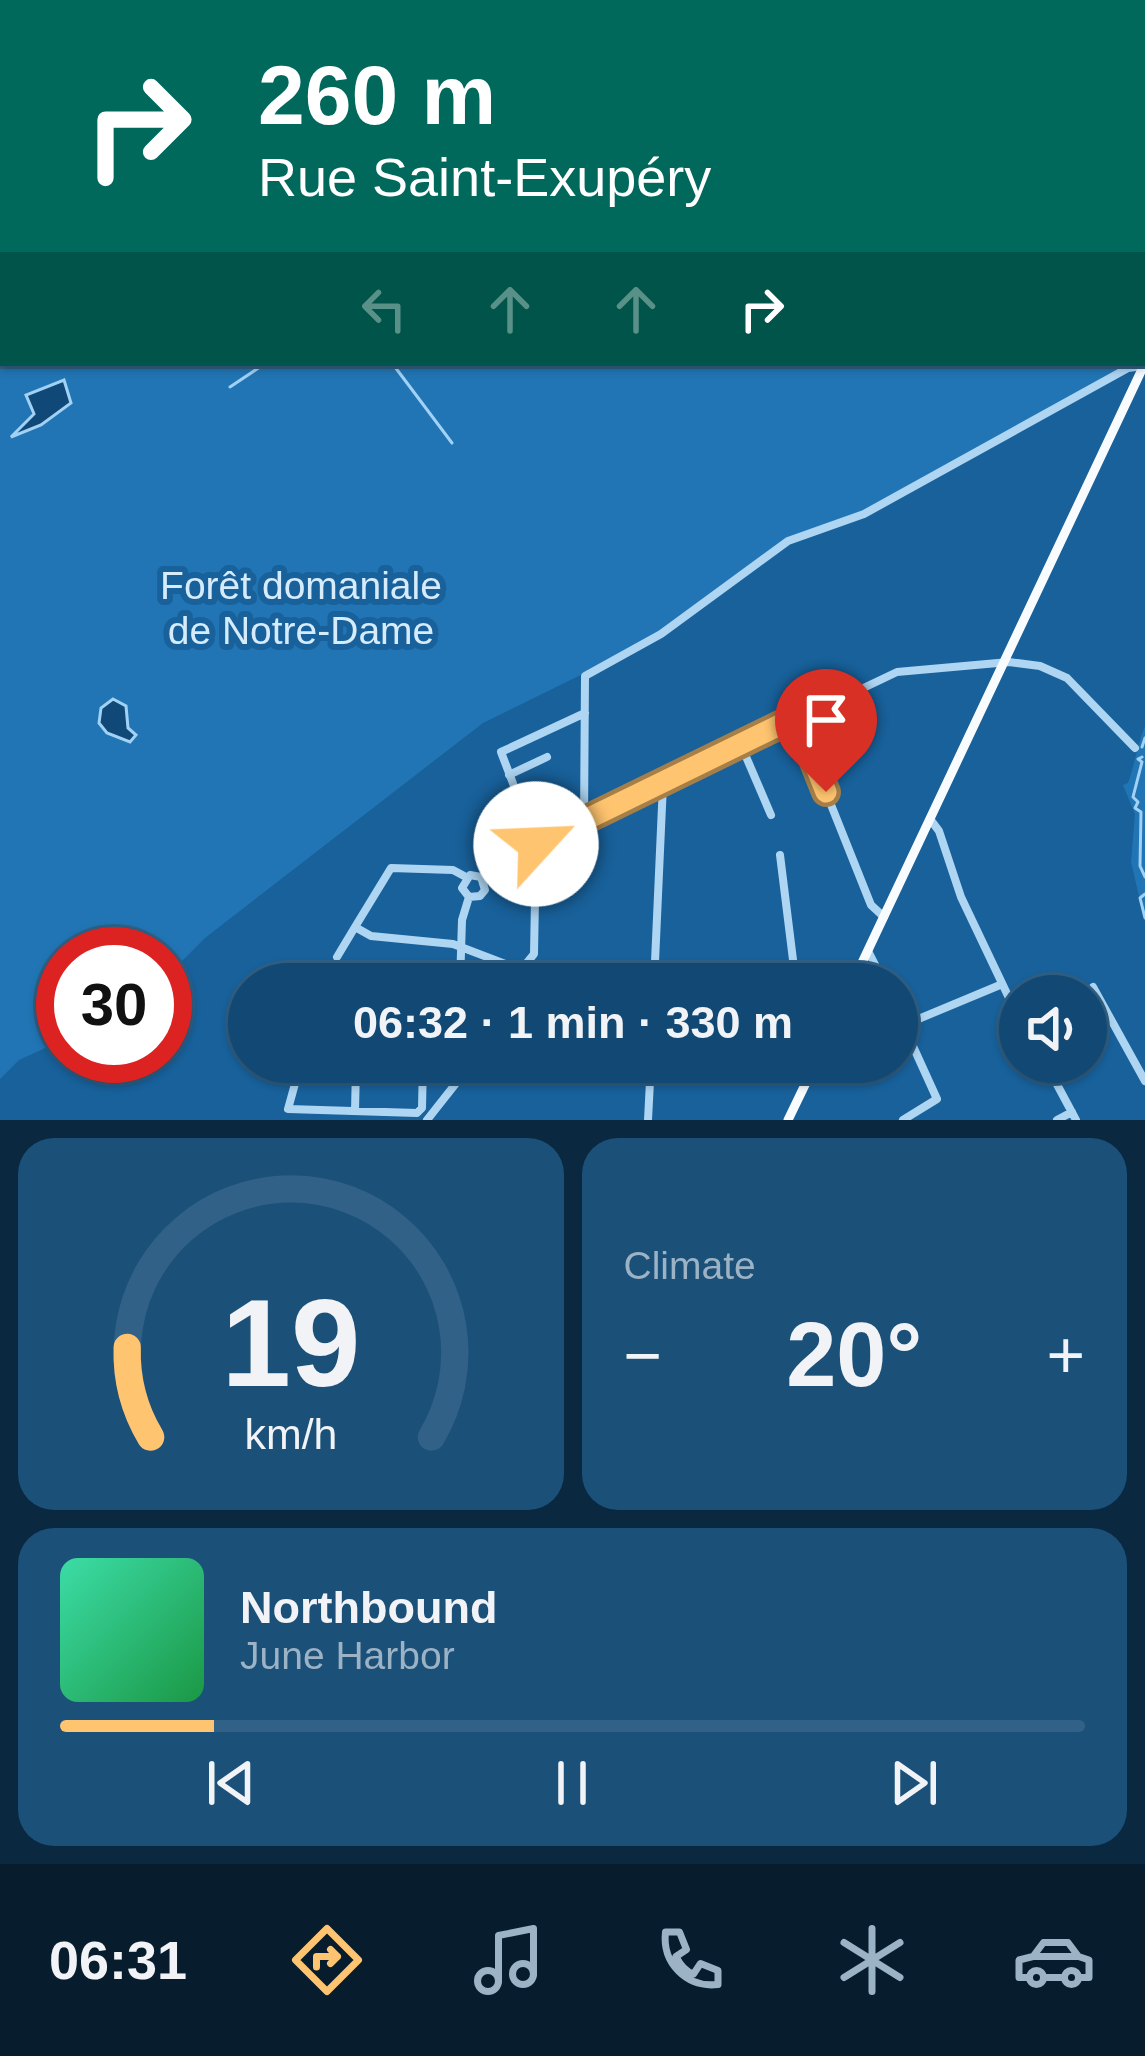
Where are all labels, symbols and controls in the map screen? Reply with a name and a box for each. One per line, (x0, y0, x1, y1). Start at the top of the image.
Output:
icon: right (60, 48, 216, 204)
text: 260 m (258, 48, 496, 142)
text: Rue Saint-Exupéry (258, 147, 711, 207)
icon: left (351, 276, 417, 342)
icon: ahead (477, 276, 543, 342)
icon: ahead (603, 276, 669, 342)
icon: right (729, 276, 795, 342)
park label: Forêt domaniale de Notre-Dame (160, 564, 442, 652)
pin (775, 669, 877, 792)
icon: arrive (793, 687, 859, 753)
position arrow (473, 781, 599, 907)
speed limit sign: 30 (36, 927, 192, 1083)
map controls (999, 975, 1107, 1083)
button: sound (999, 975, 1107, 1083)
text: 06:32 · 1 min · 330 m (353, 997, 793, 1048)
text: Climate (624, 1244, 756, 1287)
text: 19 (221, 1273, 360, 1412)
text: 20° (786, 1305, 922, 1405)
text: − (624, 1318, 662, 1392)
text: + (1046, 1318, 1085, 1392)
text: km/h (244, 1410, 337, 1458)
text: Northbound (240, 1582, 497, 1633)
text: June Harbor (240, 1634, 455, 1677)
icon: previous (198, 1750, 264, 1816)
icon: pause (539, 1750, 605, 1816)
icon: next (881, 1750, 947, 1816)
icon: directions (285, 1918, 369, 2002)
icon: music (467, 1918, 551, 2002)
icon: phone (648, 1918, 732, 2002)
icon: climate (830, 1918, 914, 2002)
icon: car (1012, 1918, 1096, 2002)
text: 06:31 (49, 1930, 187, 1990)

